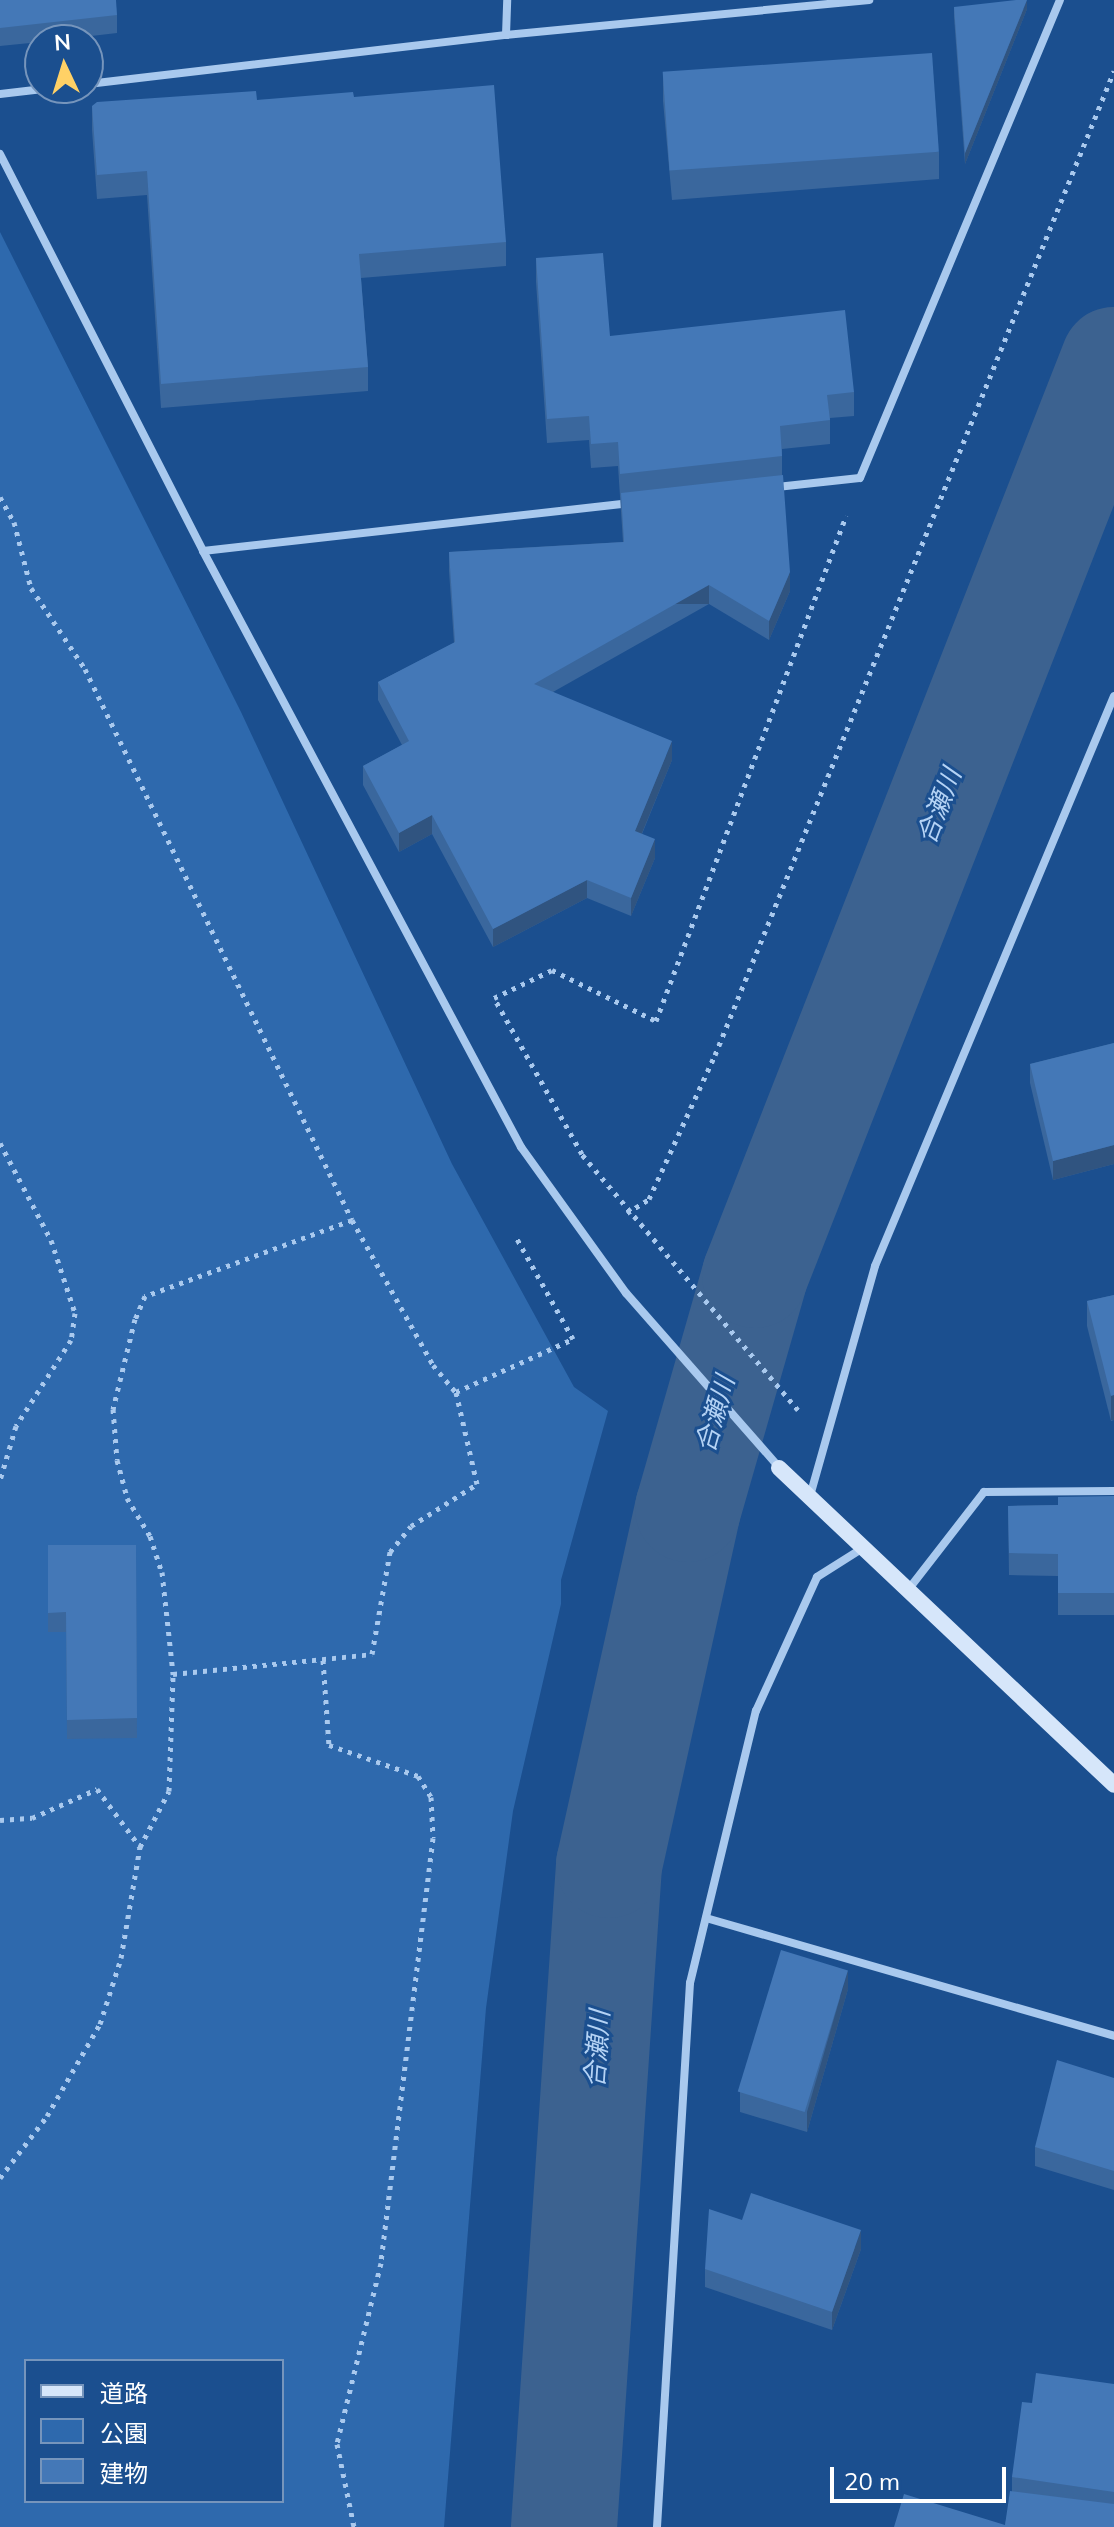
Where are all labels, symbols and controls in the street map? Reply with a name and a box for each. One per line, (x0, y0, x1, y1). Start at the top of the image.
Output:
north arrow (24, 24, 104, 104)
text: N (53, 28, 72, 57)
water label: 合瀬川 (910, 764, 968, 848)
water label: 合瀬川 (689, 1372, 741, 1456)
water label: 合瀬川 (579, 2009, 615, 2089)
legend (24, 2359, 284, 2503)
text: 道路 (100, 2378, 148, 2408)
text: 公園 (100, 2418, 148, 2448)
scale bar (834, 2451, 1010, 2501)
text: 建物 (100, 2458, 148, 2488)
text: 20 m (844, 2466, 900, 2496)

